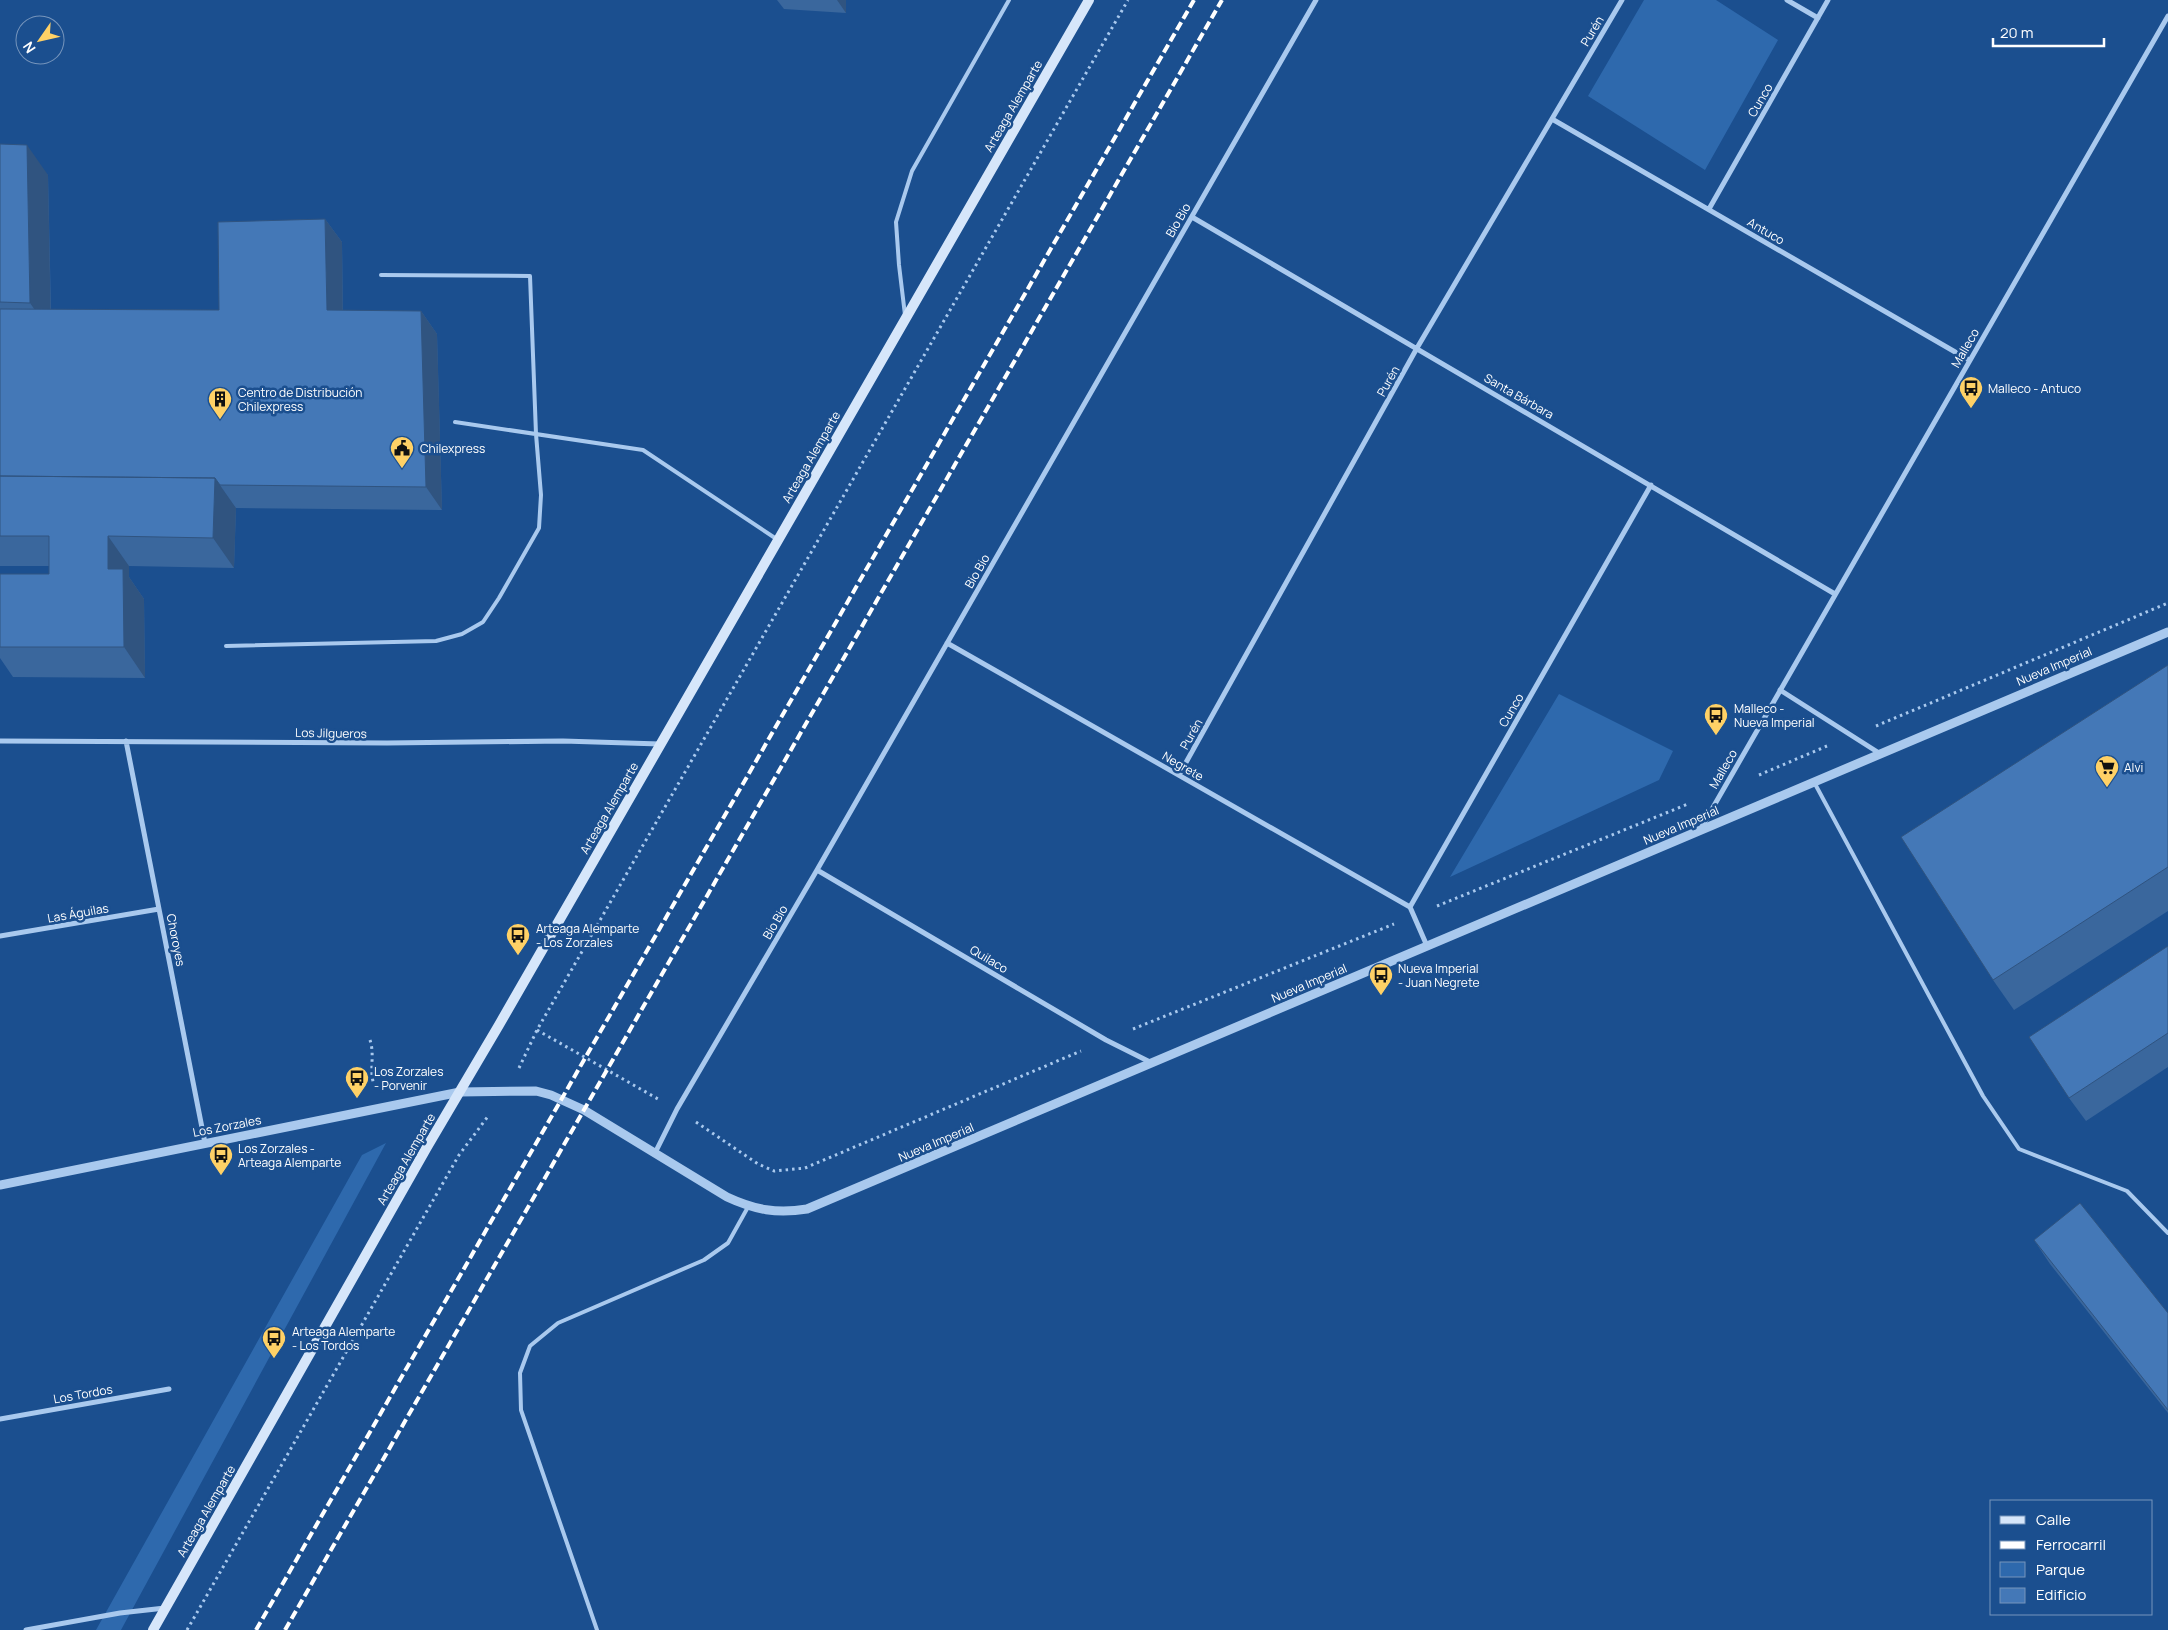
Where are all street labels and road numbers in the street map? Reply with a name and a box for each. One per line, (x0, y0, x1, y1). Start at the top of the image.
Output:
street label: Purén (1576, 13, 1608, 49)
street label: Arteaga Alemparte (980, 57, 1046, 155)
street label: Cunco (1744, 80, 1776, 120)
street label: Bio Bio (1161, 200, 1195, 240)
street label: Antuco (1744, 214, 1788, 248)
street label: Malleco (1947, 325, 1983, 371)
street label: Purén (1373, 363, 1403, 399)
street label: Santa Bárbara (1481, 369, 1557, 423)
street label: Arteaga Alemparte (778, 408, 844, 506)
street label: Bio Bio (960, 551, 994, 591)
street label: Nueva Imperial (2014, 642, 2094, 690)
street label: Cunco (1495, 690, 1527, 730)
street label: Purén (1176, 716, 1206, 752)
street label: Los Jilgueros (295, 724, 367, 742)
street label: Malleco (1705, 746, 1741, 792)
street label: Negrete (1159, 747, 1207, 785)
street label: Arteaga Alemparte (576, 759, 642, 857)
street label: Nueva Imperial (1641, 801, 1721, 849)
street label: Las Águilas (46, 899, 110, 927)
street label: Bio Bio (758, 902, 792, 942)
street label: Choroyes (163, 912, 189, 968)
street label: Quilaco (967, 941, 1011, 977)
street label: Nueva Imperial (1269, 959, 1349, 1007)
street label: Arteaga Alemparte (373, 1110, 439, 1208)
street label: Los Zorzales (191, 1111, 263, 1141)
street label: Nueva Imperial (896, 1118, 976, 1166)
street label: Los Tordos (52, 1380, 114, 1408)
street label: Arteaga Alemparte (173, 1462, 239, 1560)

